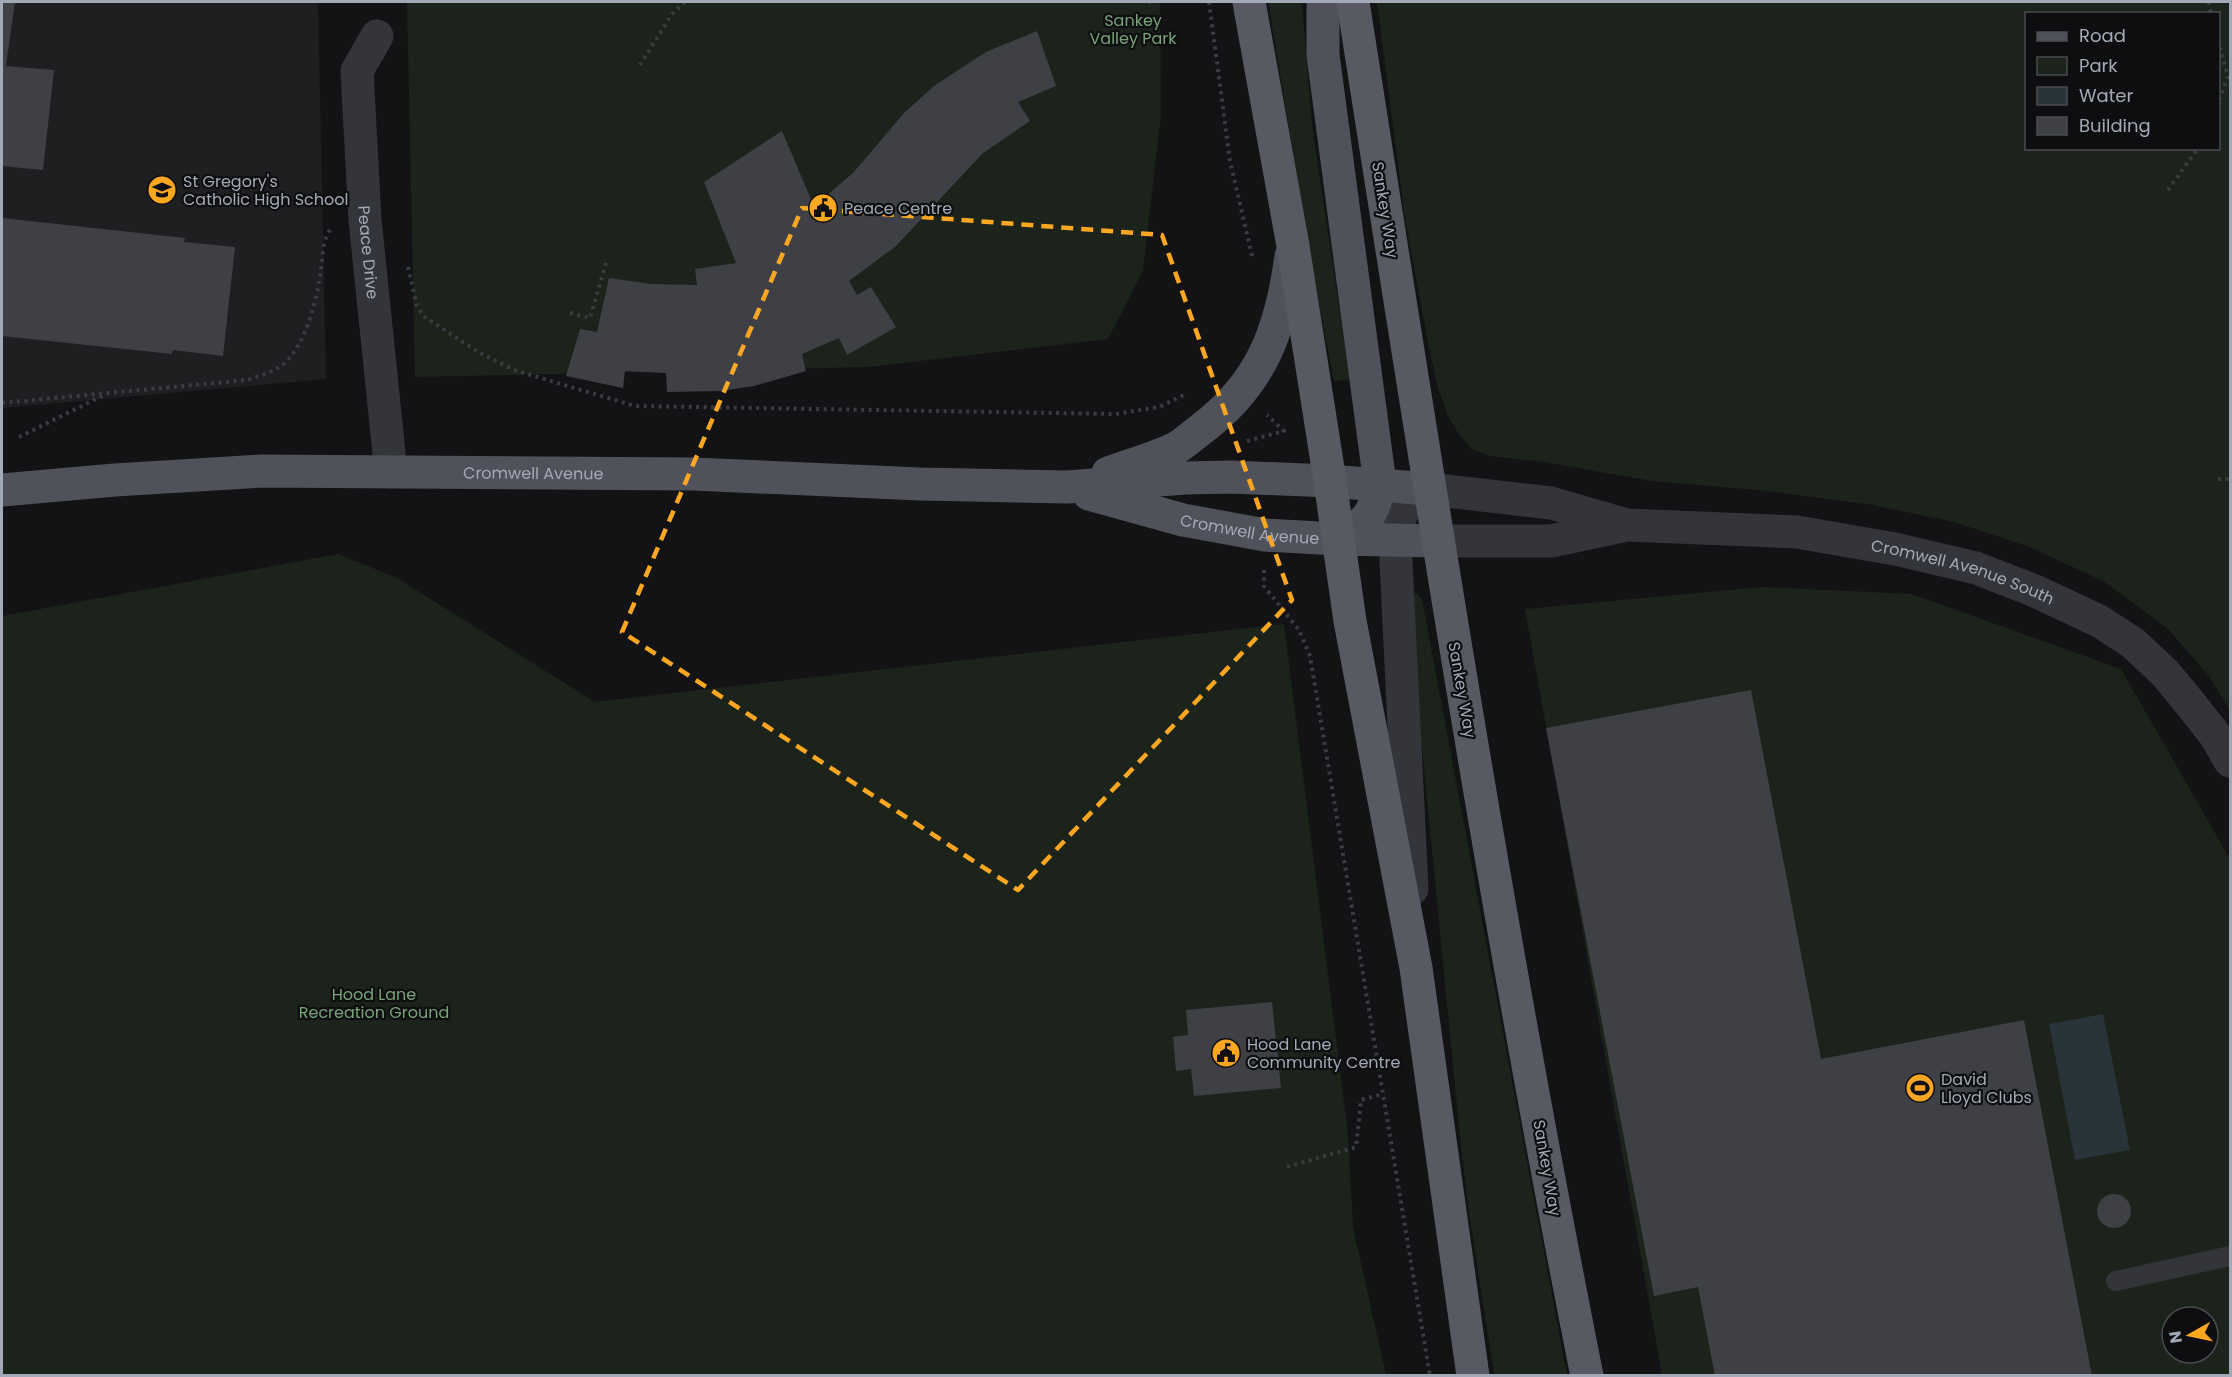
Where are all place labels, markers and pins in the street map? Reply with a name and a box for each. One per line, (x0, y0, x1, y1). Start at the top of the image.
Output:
place label: St Gregory's Catholic High School (183, 170, 348, 211)
school or university icon: St Gregory's Catholic High School (146, 174, 178, 206)
public building icon: Peace Centre (807, 192, 839, 224)
place label: Peace Centre (844, 197, 952, 220)
place label: Hood Lane Community Centre (1247, 1033, 1400, 1074)
public building icon: Hood Lane Community Centre (1210, 1037, 1242, 1069)
place label: David Lloyd Clubs (1941, 1068, 2032, 1109)
sports icon: David Lloyd Clubs (1904, 1072, 1936, 1104)

